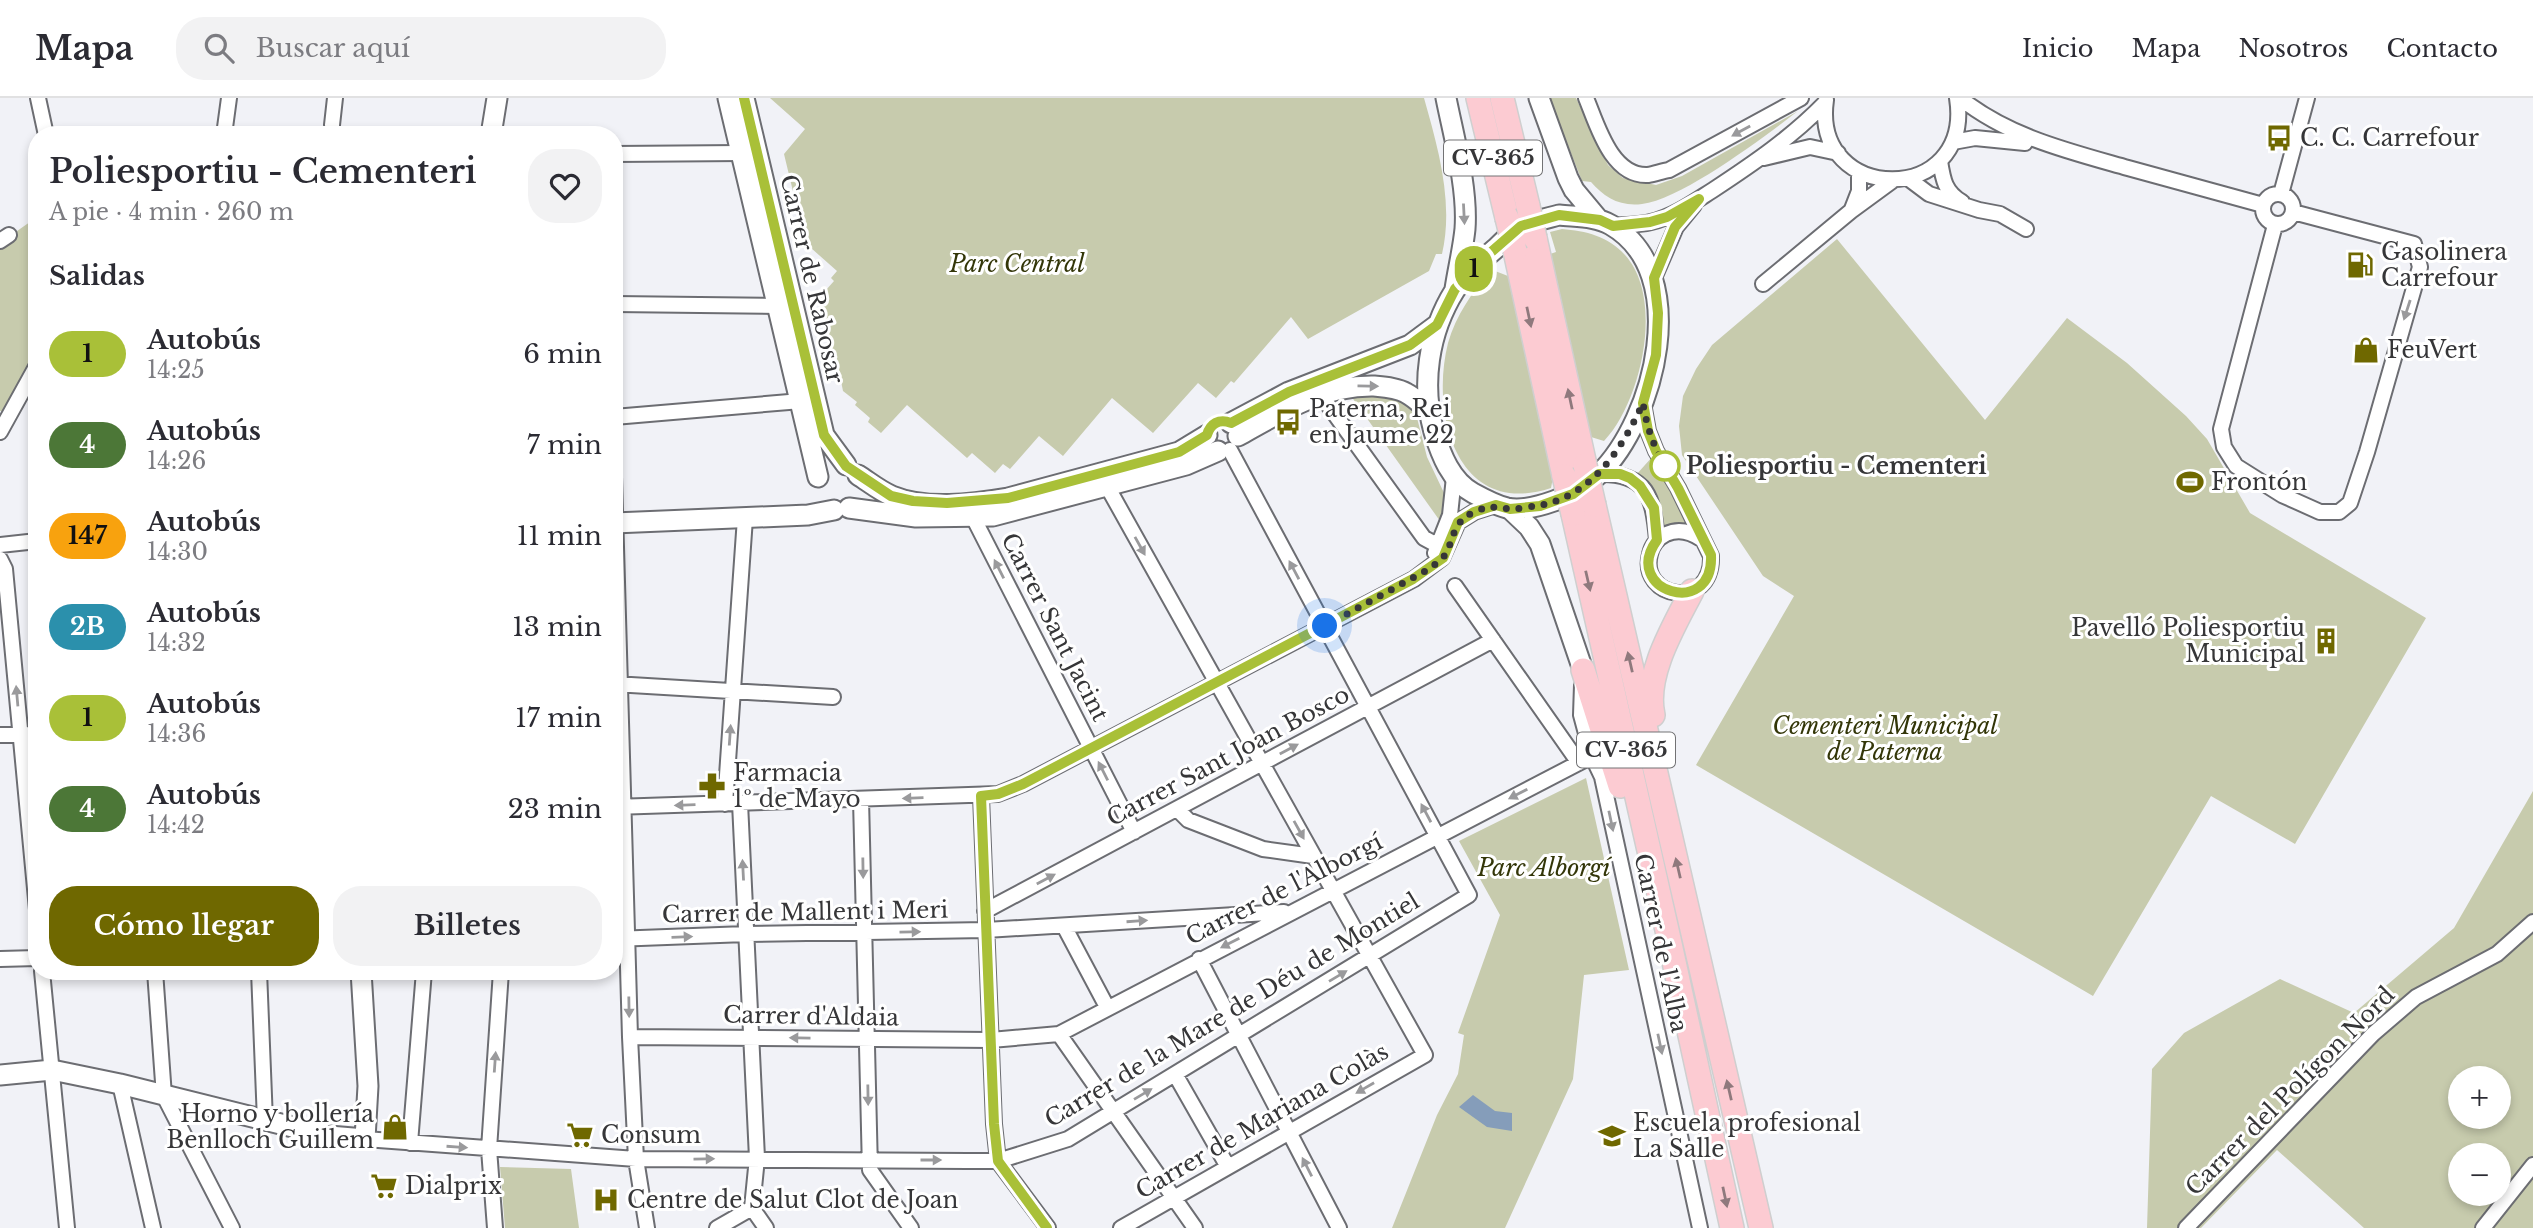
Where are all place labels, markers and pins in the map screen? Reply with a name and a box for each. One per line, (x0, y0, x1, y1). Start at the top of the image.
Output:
bus stop icon: C. C. Carrefour (2264, 123, 2294, 153)
place label: C. C. Carrefour (2300, 124, 2479, 152)
place label: Gasolinera Carrefour (2381, 238, 2508, 292)
fuel station icon: Gasolinera Carrefour (2345, 250, 2375, 280)
shop icon: FeuVert (2351, 335, 2381, 365)
place label: FeuVert (2387, 336, 2478, 364)
place label: Paterna, Rei en Jaume 22 (1309, 395, 1454, 449)
bus stop icon: Paterna, Rei en Jaume 22 (1273, 407, 1303, 437)
marker: Poliesportiu - Cementeri (1650, 451, 1680, 481)
place label: Poliesportiu - Cementeri (1686, 452, 1987, 480)
sports icon: Frontón (2175, 467, 2205, 497)
place label: Frontón (2211, 468, 2308, 496)
place label: Pavelló Poliesportiu Municipal (2071, 614, 2305, 668)
building icon: Pavelló Poliesportiu Municipal (2311, 626, 2341, 656)
place label: Farmacia 1º de Mayo (733, 759, 861, 813)
pharmacy icon: Farmacia 1º de Mayo (697, 771, 727, 801)
place label: Horno y bollería Benlloch Guillem (167, 1100, 374, 1154)
place label: Escuela profesional La Salle (1633, 1109, 1861, 1163)
shop icon: Horno y bollería Benlloch Guillem (380, 1112, 410, 1142)
supermarket icon: Consum (565, 1120, 595, 1150)
place label: Consum (601, 1121, 701, 1149)
school or university icon: Escuela profesional La Salle (1597, 1121, 1627, 1151)
supermarket icon: Dialprix (369, 1171, 399, 1201)
place label: Dialprix (405, 1172, 502, 1200)
hospital icon: Centre de Salut Clot de Joan (591, 1185, 621, 1215)
place label: Centre de Salut Clot de Joan (627, 1186, 959, 1214)

